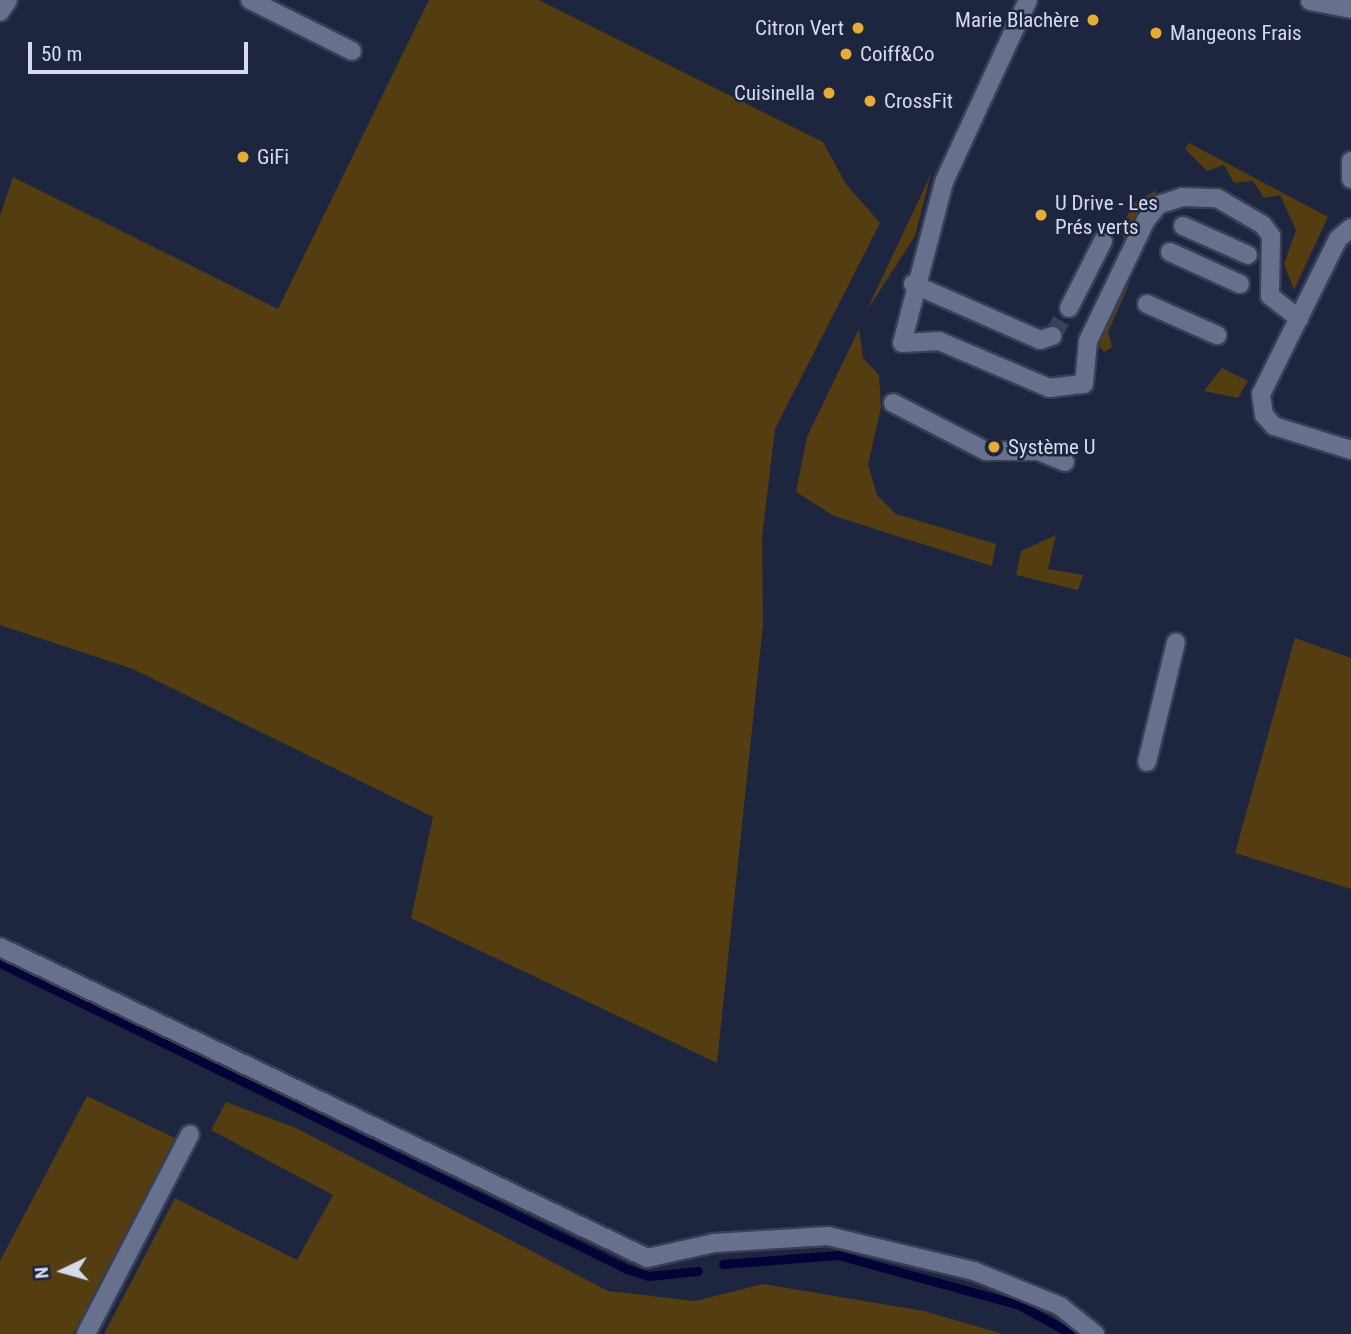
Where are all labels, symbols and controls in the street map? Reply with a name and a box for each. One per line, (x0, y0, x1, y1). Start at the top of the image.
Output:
place label: Marie Blachère (955, 7, 1079, 33)
marker: Marie Blachère (1085, 12, 1101, 28)
place label: Citron Vert (755, 15, 844, 41)
marker: Citron Vert (850, 20, 866, 36)
place label: Mangeons Frais (1170, 20, 1302, 46)
marker: Mangeons Frais (1148, 25, 1164, 41)
scale bar (32, 28, 252, 72)
place label: Coiff&Co (860, 41, 934, 67)
text: 50 m (41, 42, 82, 66)
marker: Coiff&Co (838, 46, 854, 62)
place label: Cuisinella (734, 80, 815, 106)
marker: Cuisinella (821, 85, 837, 101)
place label: CrossFit (884, 88, 953, 114)
marker: CrossFit (862, 93, 878, 109)
place label: GiFi (257, 144, 289, 170)
marker: GiFi (235, 149, 251, 165)
place label: U Drive - Les Prés verts (1055, 190, 1158, 240)
marker: U Drive - Les Prés verts (1033, 207, 1049, 223)
place label: Système U (1008, 434, 1096, 460)
marker: Système U (986, 439, 1002, 455)
north arrow (28, 1236, 98, 1306)
text: N (30, 1266, 54, 1280)

